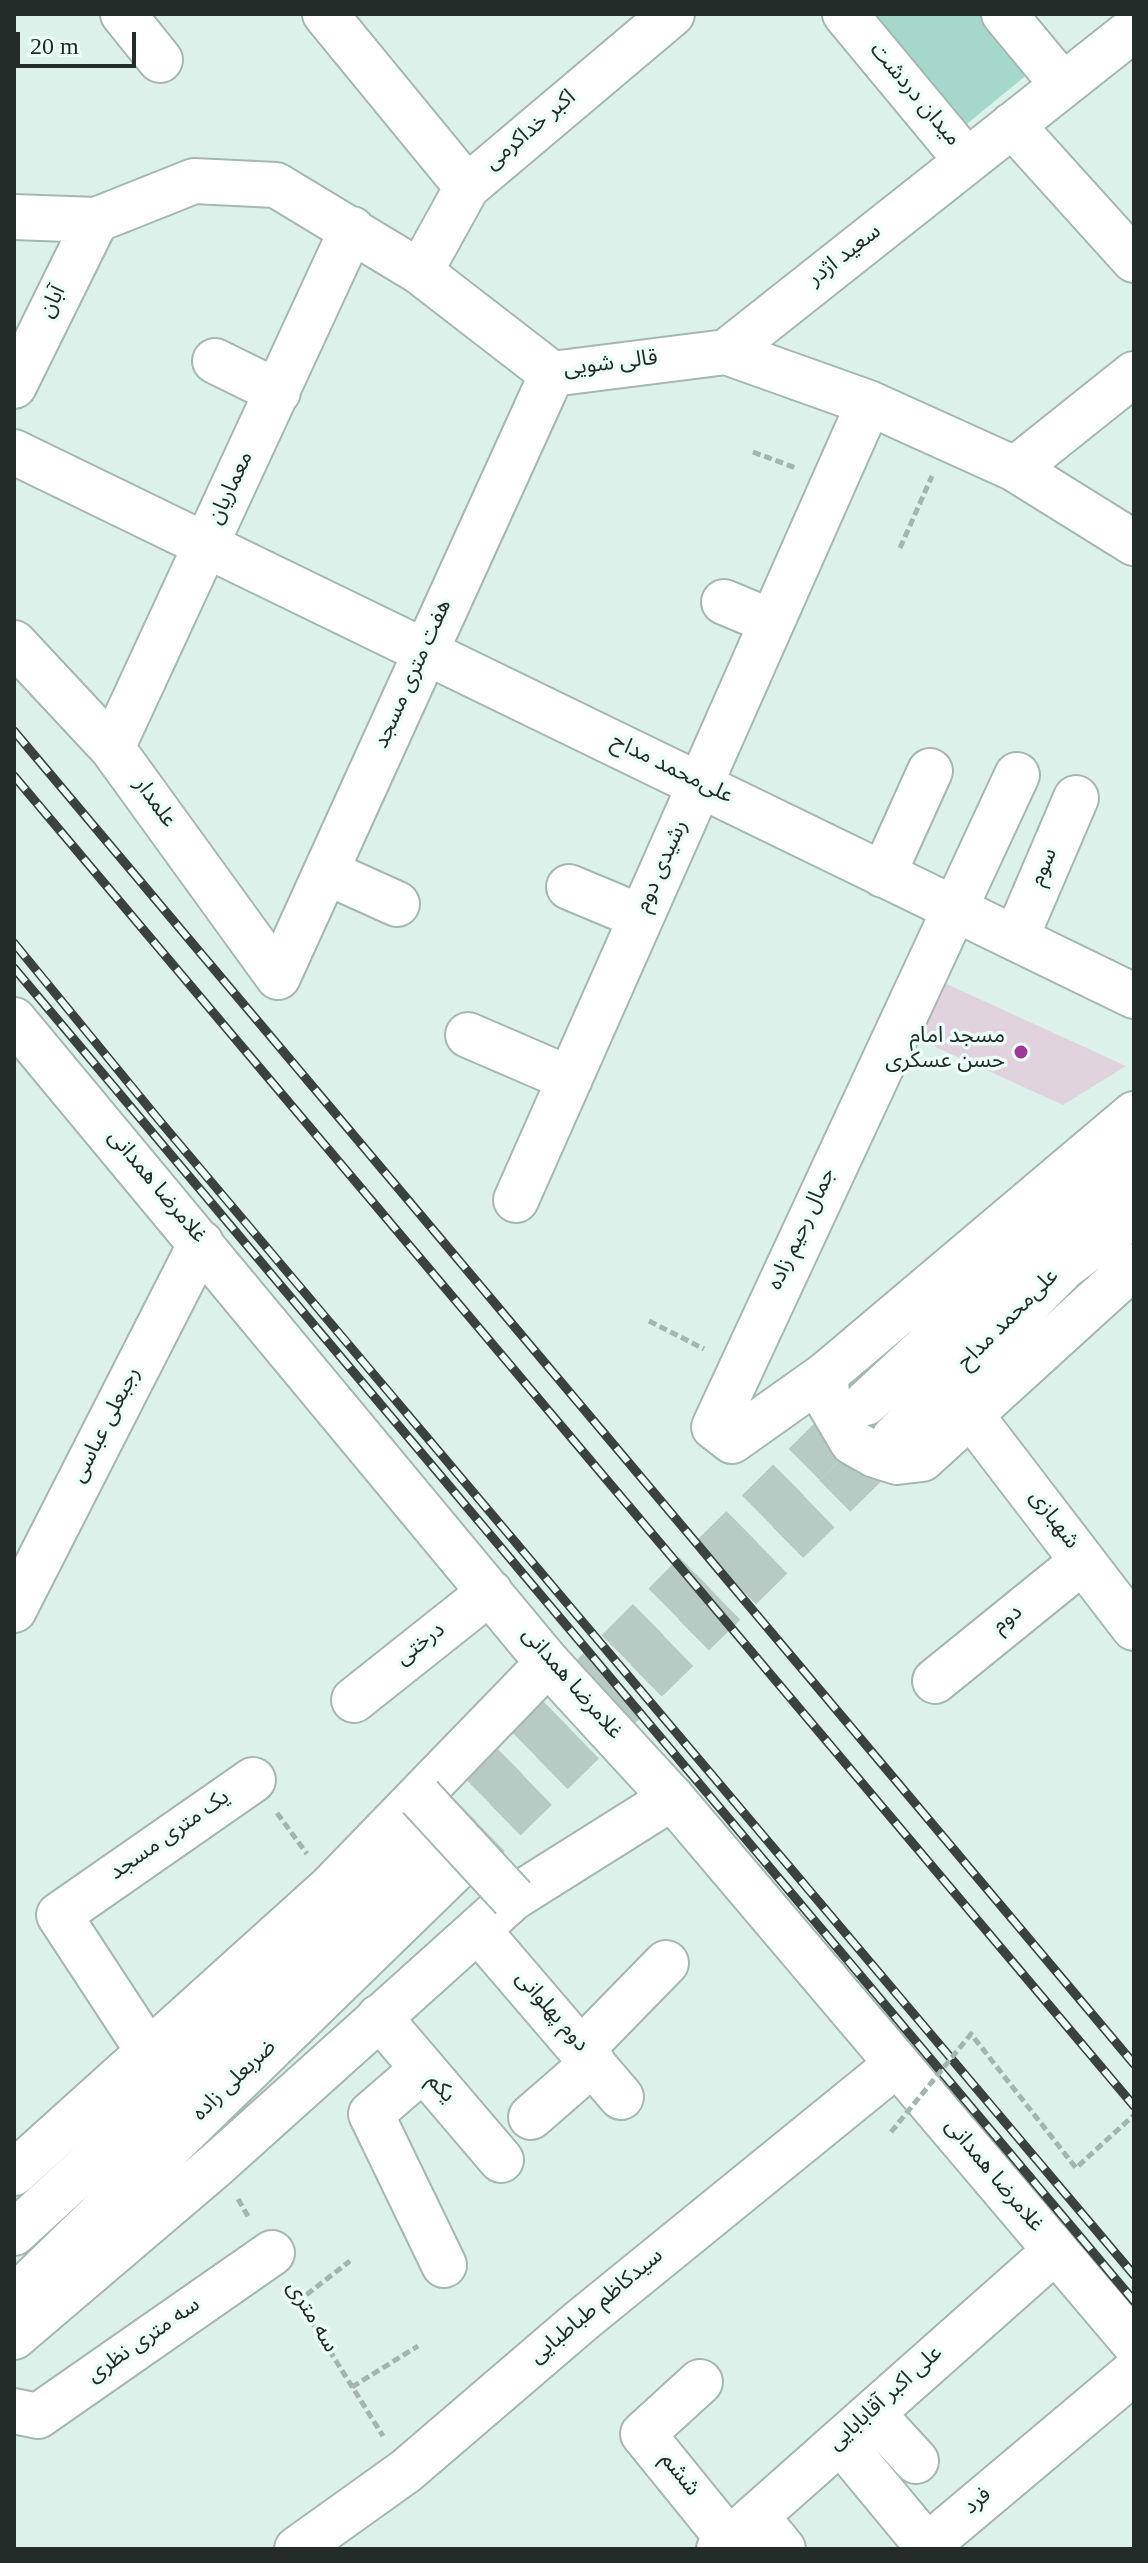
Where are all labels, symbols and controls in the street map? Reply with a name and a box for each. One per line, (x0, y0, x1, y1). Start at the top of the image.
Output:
scale bar (20, 16, 140, 66)
text: 20 m (30, 33, 79, 59)
street label: میدان دردشت (862, 39, 964, 153)
street label: اکبر خداکرمی (481, 86, 583, 178)
street label: سعید اژدر (804, 220, 888, 294)
street label: آبان (36, 283, 74, 323)
street label: قالی شویی (563, 347, 659, 385)
street label: معماریان (205, 448, 261, 530)
street label: هفت متری مسجد (370, 596, 460, 754)
street label: علی‌محمد مداح (606, 730, 736, 812)
street label: علمدار (126, 774, 180, 834)
street label: رشیدی دوم (632, 817, 696, 917)
street label: سوم (1026, 845, 1066, 891)
place label: مسجد امام حسن عسکری (885, 1026, 1005, 1078)
marker: مسجد امام حسن عسکری (1012, 1043, 1030, 1061)
street label: غلامرضا همدانی (100, 1126, 210, 1250)
street label: جمال رحیم زاده (764, 1165, 844, 1295)
street label: علی‌محمد مداح (954, 1265, 1066, 1377)
street label: رجبعلی عباسی (68, 1364, 148, 1488)
street label: شهبازی (1021, 1486, 1083, 1556)
street label: دوم (989, 1601, 1029, 1641)
street label: درختی (392, 1619, 452, 1673)
street label: غلامرضا همدانی (514, 1623, 626, 1747)
street label: یک متری مسجد (106, 1786, 236, 1888)
street label: دوم پهلوانی (508, 1967, 592, 2059)
street label: ضربعلی زاده (189, 2036, 283, 2128)
street label: یکم (419, 2070, 459, 2110)
street label: غلامرضا همدانی (937, 2115, 1047, 2239)
street label: سیدکاظم طباطبایی (526, 2245, 670, 2371)
street label: سه متری (278, 2277, 342, 2359)
street label: سه متری نظری (84, 2293, 206, 2391)
street label: علی اکبر آقابابایی (824, 2342, 950, 2458)
street label: ششم (653, 2449, 703, 2503)
street label: فرد (960, 2484, 998, 2522)

